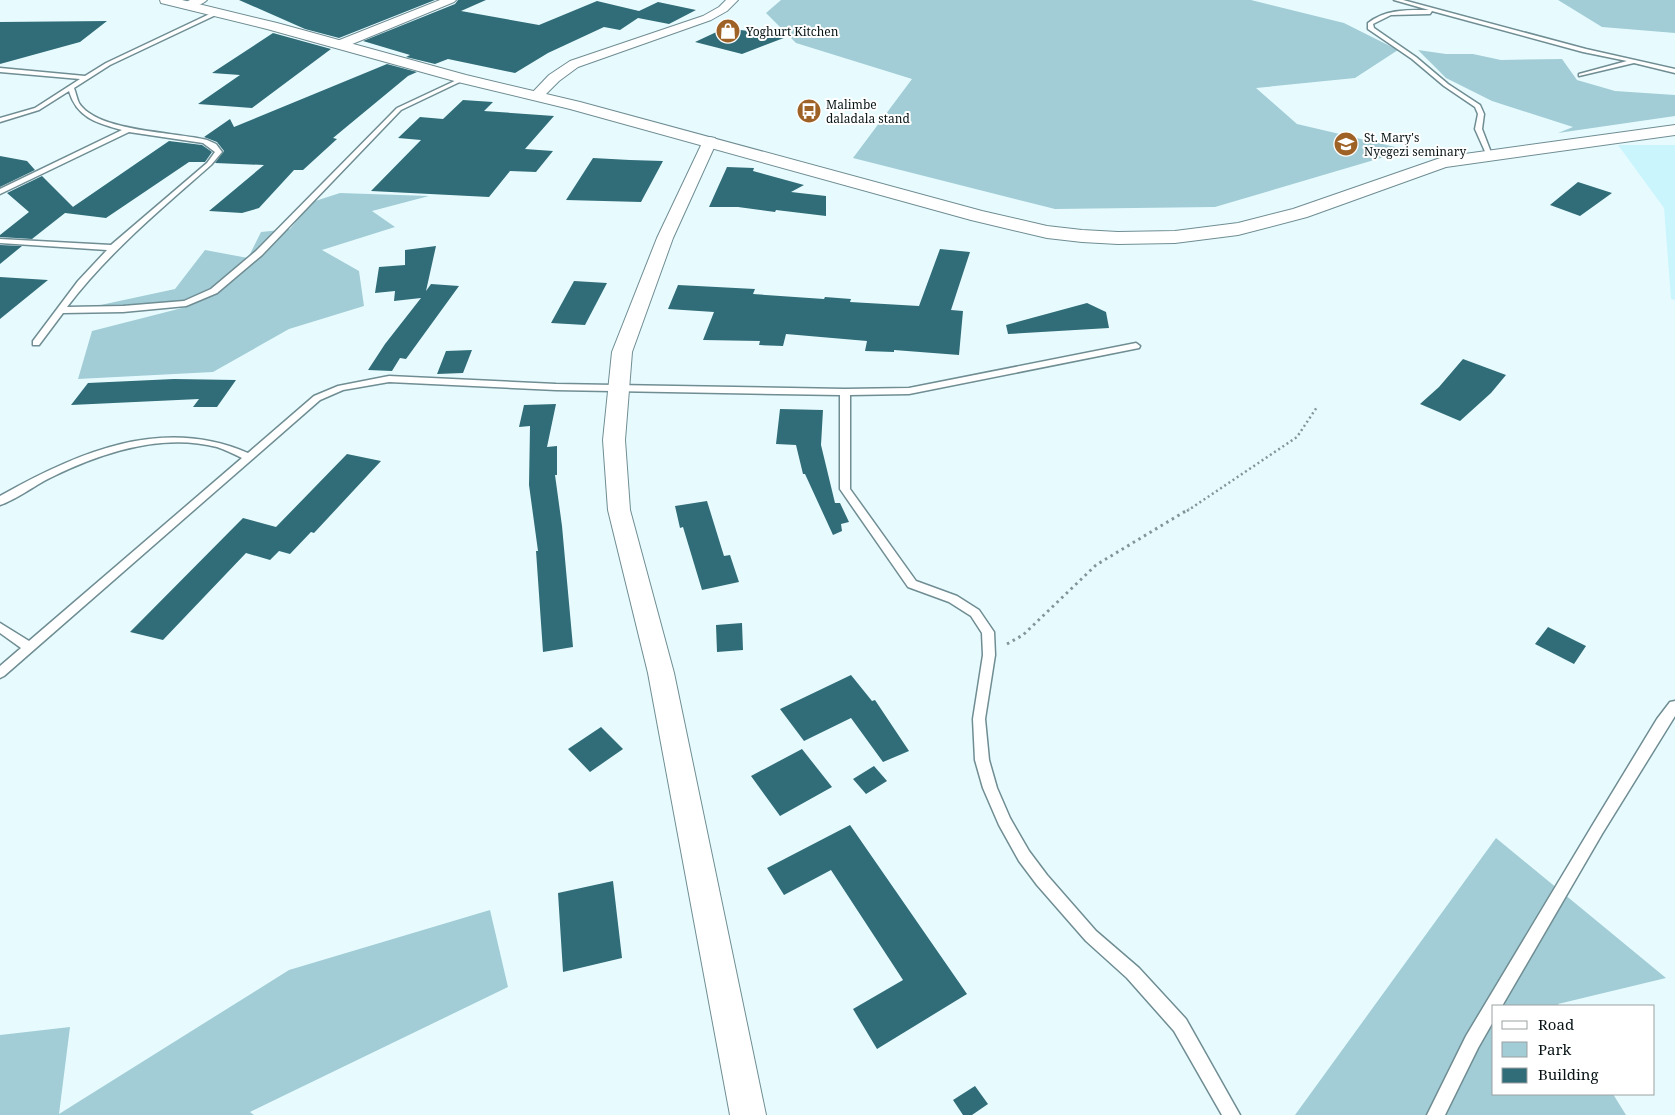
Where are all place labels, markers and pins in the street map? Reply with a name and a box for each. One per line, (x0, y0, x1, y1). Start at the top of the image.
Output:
shop icon: Yoghurt Kitchen (715, 18, 741, 44)
place label: Yoghurt Kitchen (745, 23, 839, 40)
place label: Malimbe daladala stand (826, 96, 910, 127)
bus stop icon: Malimbe daladala stand (796, 98, 822, 124)
place label: St. Mary's Nyegezi seminary (1364, 129, 1466, 160)
school or university icon: St. Mary's Nyegezi seminary (1333, 131, 1359, 157)

